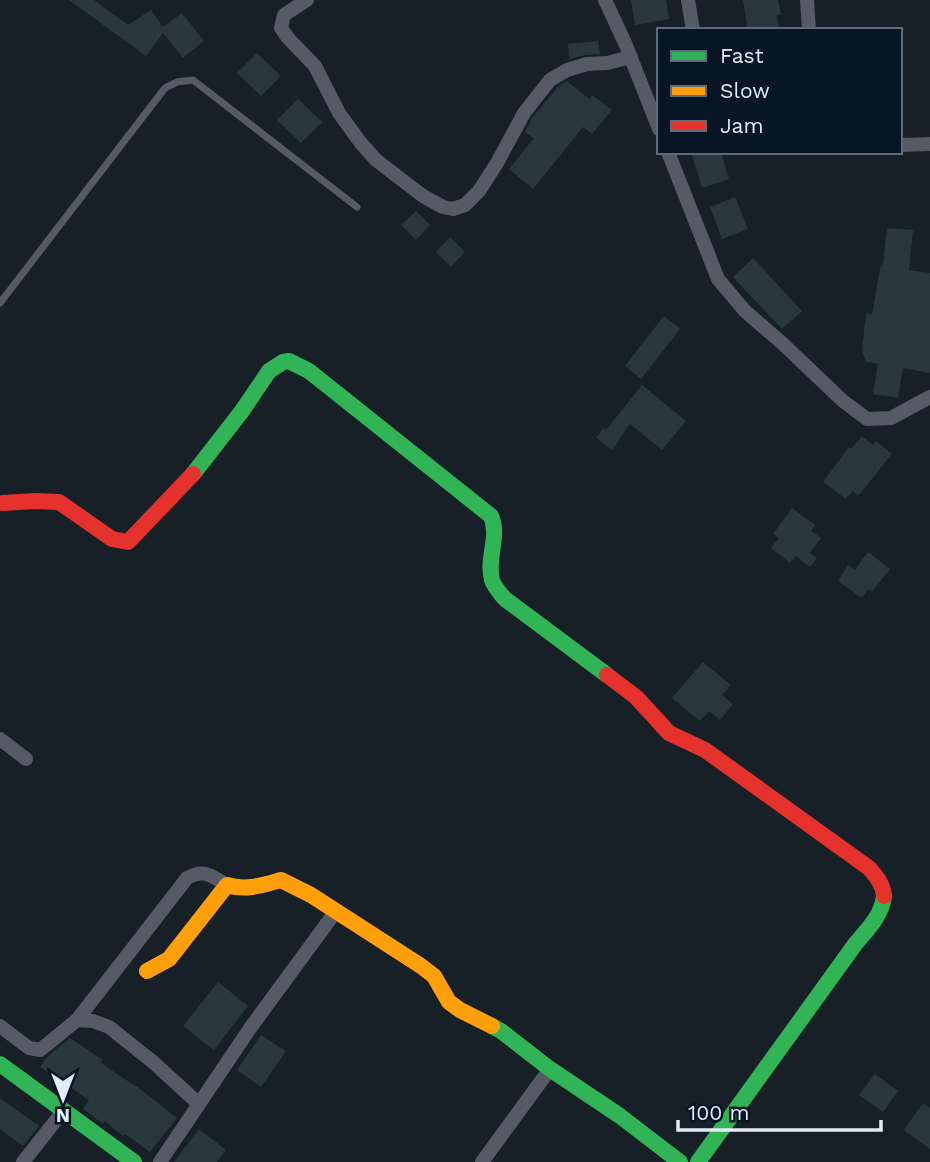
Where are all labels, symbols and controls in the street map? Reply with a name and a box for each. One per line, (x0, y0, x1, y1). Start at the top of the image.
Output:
legend (657, 28, 902, 154)
text: Fast (720, 43, 764, 68)
text: Slow (720, 78, 770, 103)
text: Jam (720, 113, 763, 138)
north arrow (28, 1064, 98, 1134)
scale bar (678, 1088, 881, 1132)
text: 100 m (688, 1100, 750, 1125)
text: N (56, 1104, 70, 1127)

